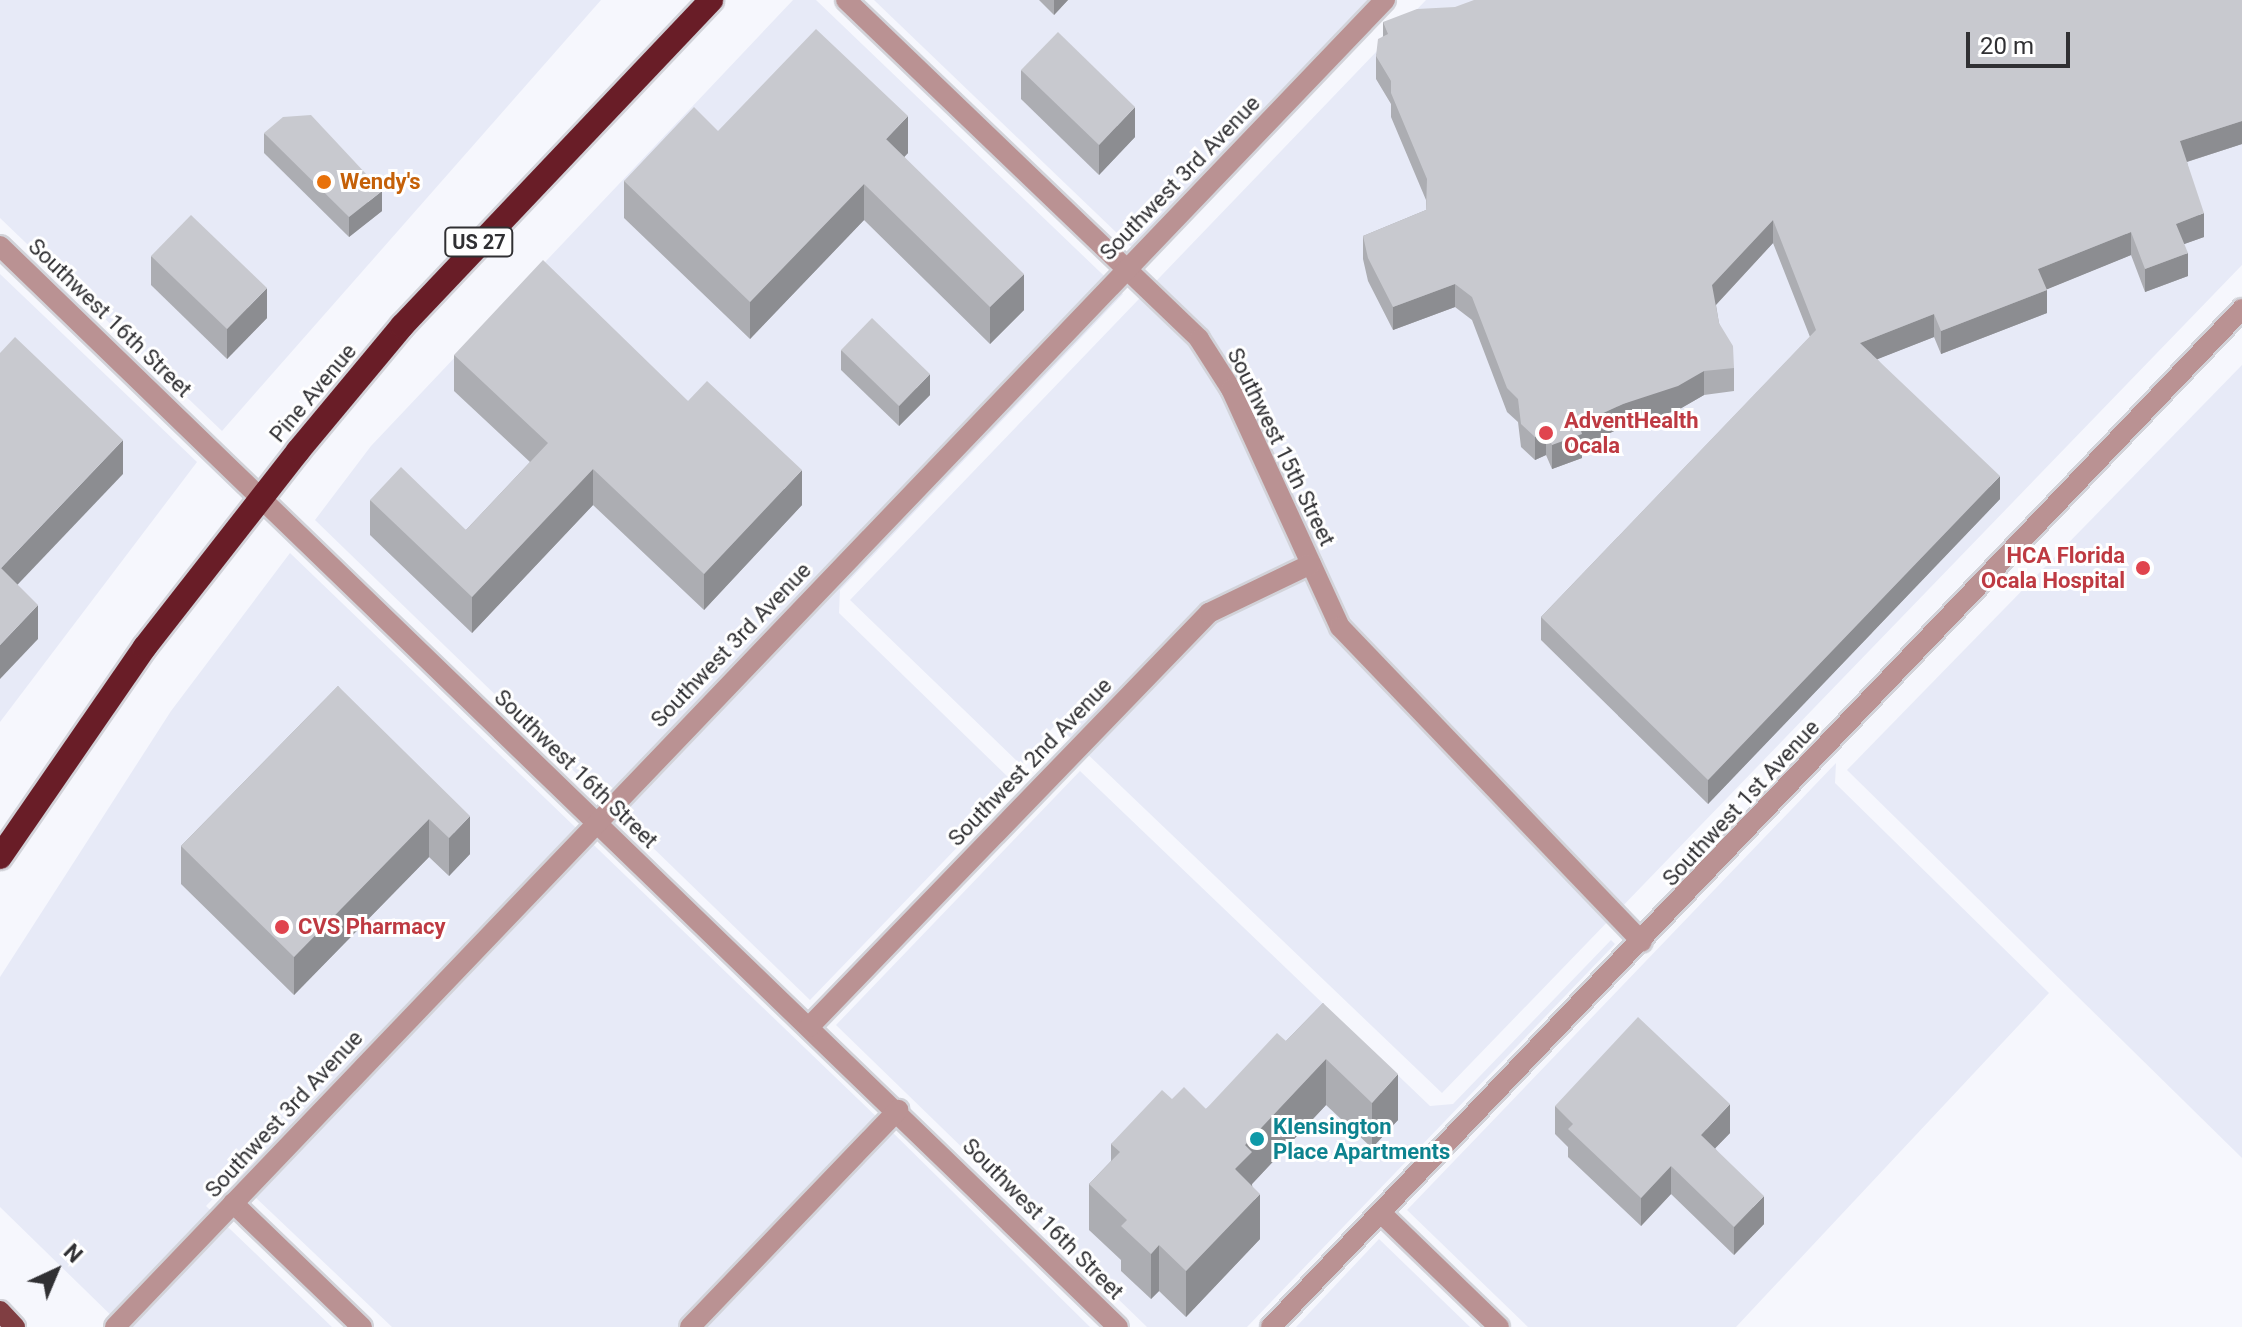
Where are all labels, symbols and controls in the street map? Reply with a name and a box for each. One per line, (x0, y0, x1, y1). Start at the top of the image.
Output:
scale bar (1970, 16, 2074, 66)
text: 20 m (1980, 32, 2034, 60)
street label: Southwest 3rd Avenue (1095, 90, 1265, 266)
place label: Wendy's (340, 169, 421, 195)
marker: Wendy's (315, 173, 333, 191)
road number: US 27 (443, 226, 515, 258)
street label: Southwest 16th Street (23, 233, 197, 403)
street label: Pine Avenue (264, 338, 362, 448)
street label: Southwest 15th Street (1222, 344, 1340, 550)
place label: AdventHealth Ocala (1564, 407, 1699, 458)
marker: AdventHealth Ocala (1535, 422, 1557, 444)
place label: HCA Florida Ocala Hospital (1981, 542, 2125, 594)
street label: Southwest 3rd Avenue (646, 557, 816, 733)
marker: HCA Florida Ocala Hospital (2132, 557, 2154, 579)
street label: Southwest 2nd Avenue (943, 672, 1117, 852)
street label: Southwest 16th Street (489, 684, 663, 854)
street label: Southwest 1st Avenue (1657, 714, 1825, 892)
place label: CVS Pharmacy (298, 914, 445, 940)
marker: CVS Pharmacy (273, 918, 291, 936)
street label: Southwest 3rd Avenue (200, 1025, 368, 1203)
place label: KIensington Place Apartments (1273, 1113, 1450, 1164)
marker: KIensington Place Apartments (1248, 1130, 1266, 1148)
street label: Southwest 16th Street (957, 1133, 1129, 1305)
north arrow (16, 1231, 96, 1311)
text: N (59, 1239, 87, 1268)

